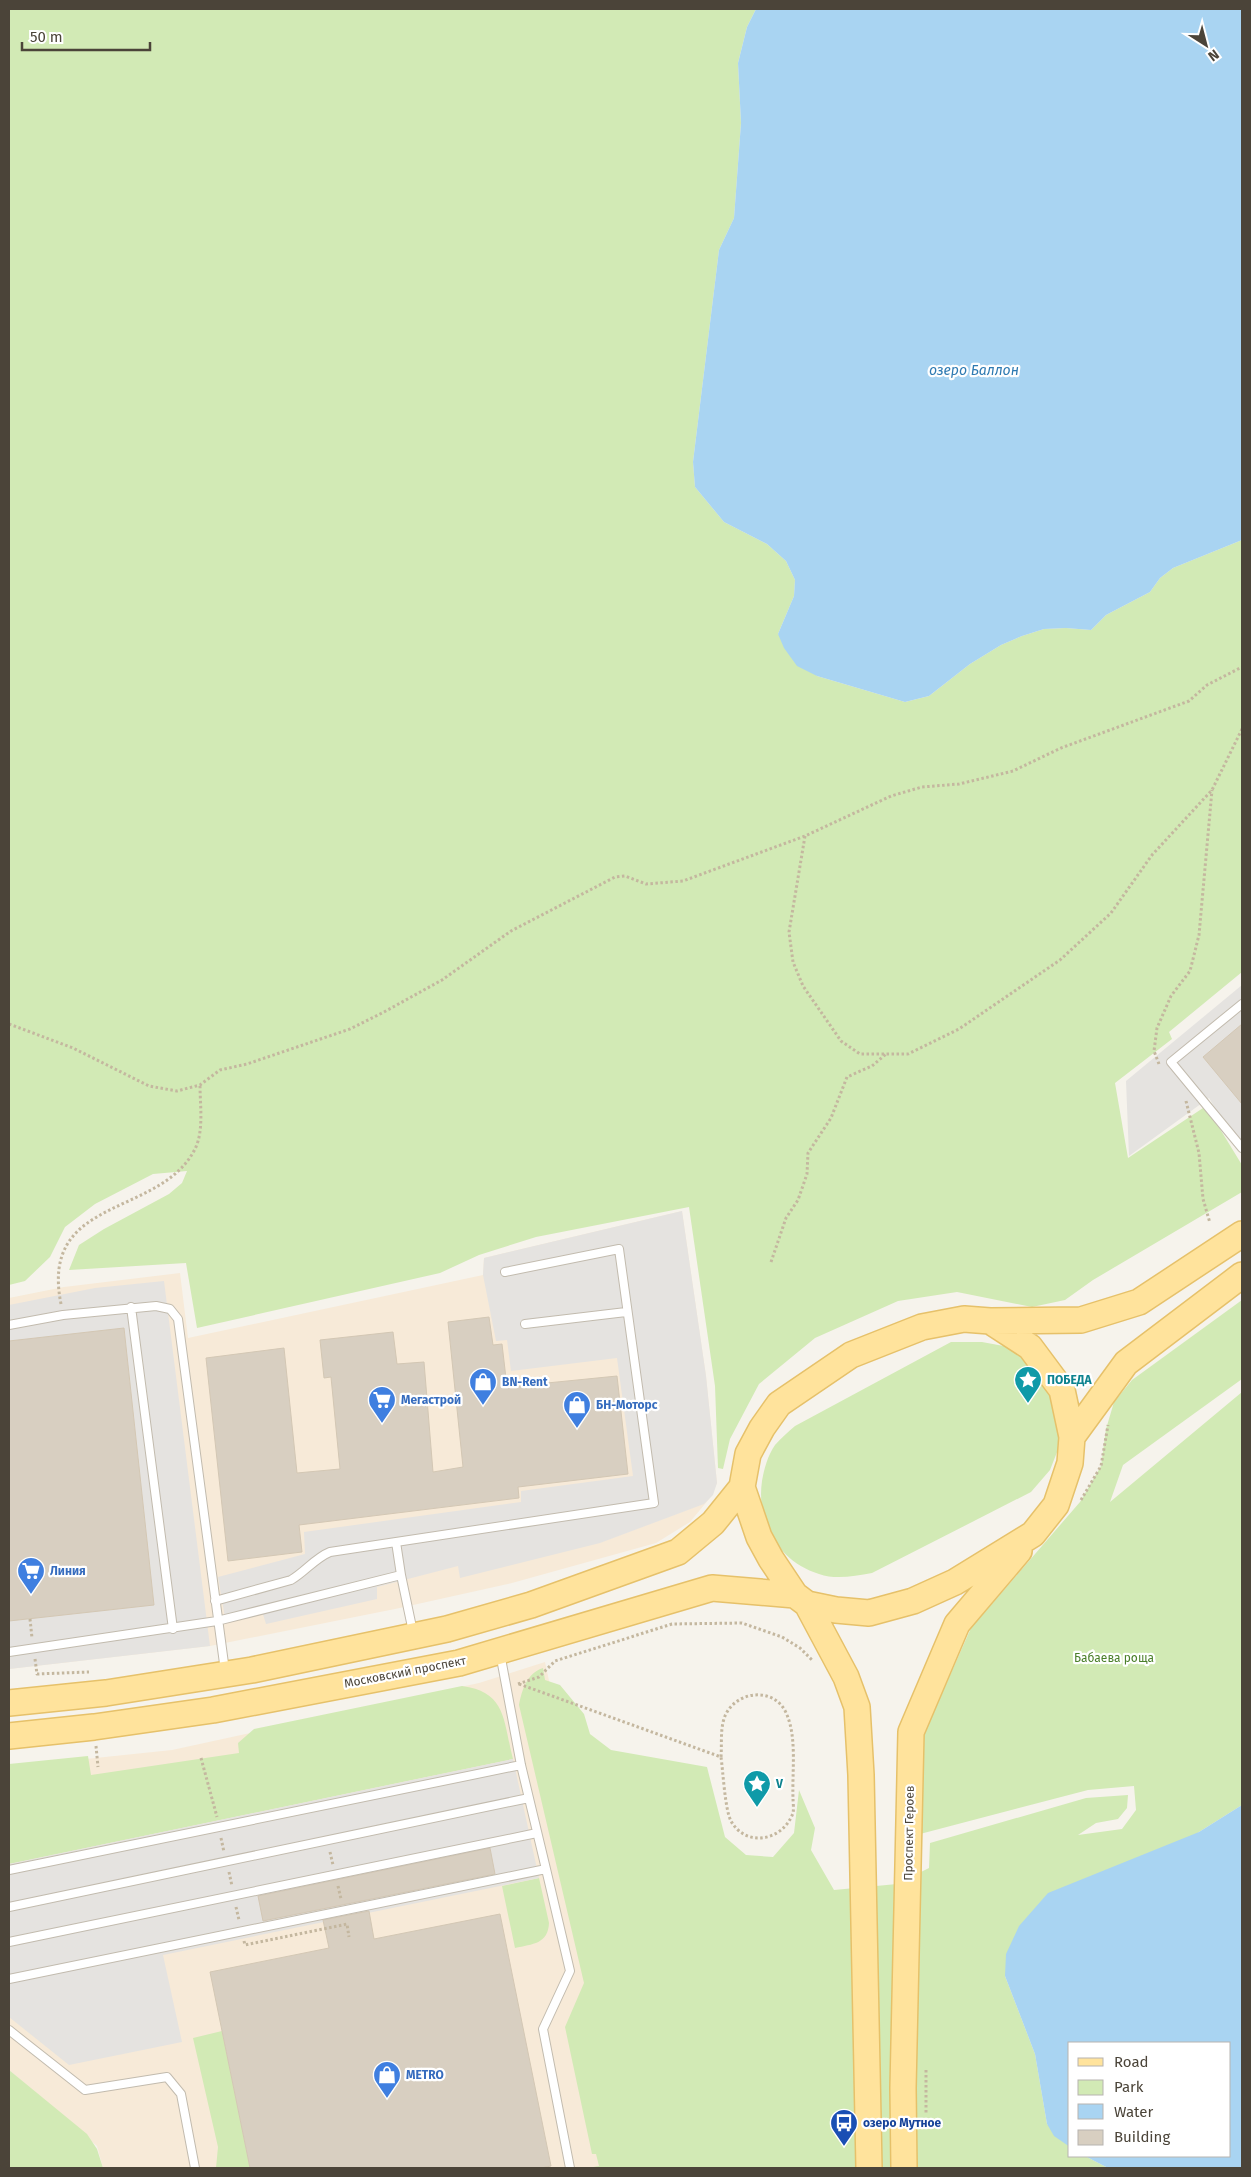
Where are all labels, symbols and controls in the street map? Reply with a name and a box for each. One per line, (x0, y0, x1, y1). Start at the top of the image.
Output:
scale bar (22, 20, 150, 52)
north arrow (1181, 20, 1231, 70)
text: 50 m (30, 28, 63, 46)
text: N (1205, 46, 1222, 65)
water label: озеро Баллон (929, 362, 1019, 379)
place icon: ПОБЕДА (1013, 1365, 1043, 1404)
shop icon: BN-Rent (468, 1367, 498, 1406)
place label: ПОБЕДА (1047, 1373, 1092, 1387)
place label: BN-Rent (502, 1375, 548, 1389)
supermarket icon: Мегастрой (367, 1385, 397, 1424)
shop icon: БН-Моторс (562, 1390, 592, 1429)
place label: Мегастрой (401, 1393, 461, 1407)
place label: БН-Моторс (596, 1398, 658, 1412)
supermarket icon: Линия (16, 1556, 46, 1595)
place label: Линия (50, 1564, 86, 1578)
park label: Бабаева роща (1074, 1651, 1154, 1665)
street label: Московский проспект (343, 1653, 468, 1691)
place icon: V (742, 1769, 772, 1808)
place label: V (775, 1777, 784, 1791)
street label: Проспект Героев (901, 1785, 917, 1881)
legend (1068, 2042, 1231, 2157)
text: Road (1114, 2053, 1149, 2071)
shop icon: METRO (372, 2060, 402, 2099)
place label: METRO (406, 2068, 444, 2082)
text: Park (1114, 2078, 1144, 2096)
text: Water (1114, 2103, 1153, 2121)
bus stop icon: озеро Мутное (829, 2108, 859, 2147)
place label: озеро Мутное (863, 2116, 942, 2130)
text: Building (1114, 2128, 1170, 2146)

